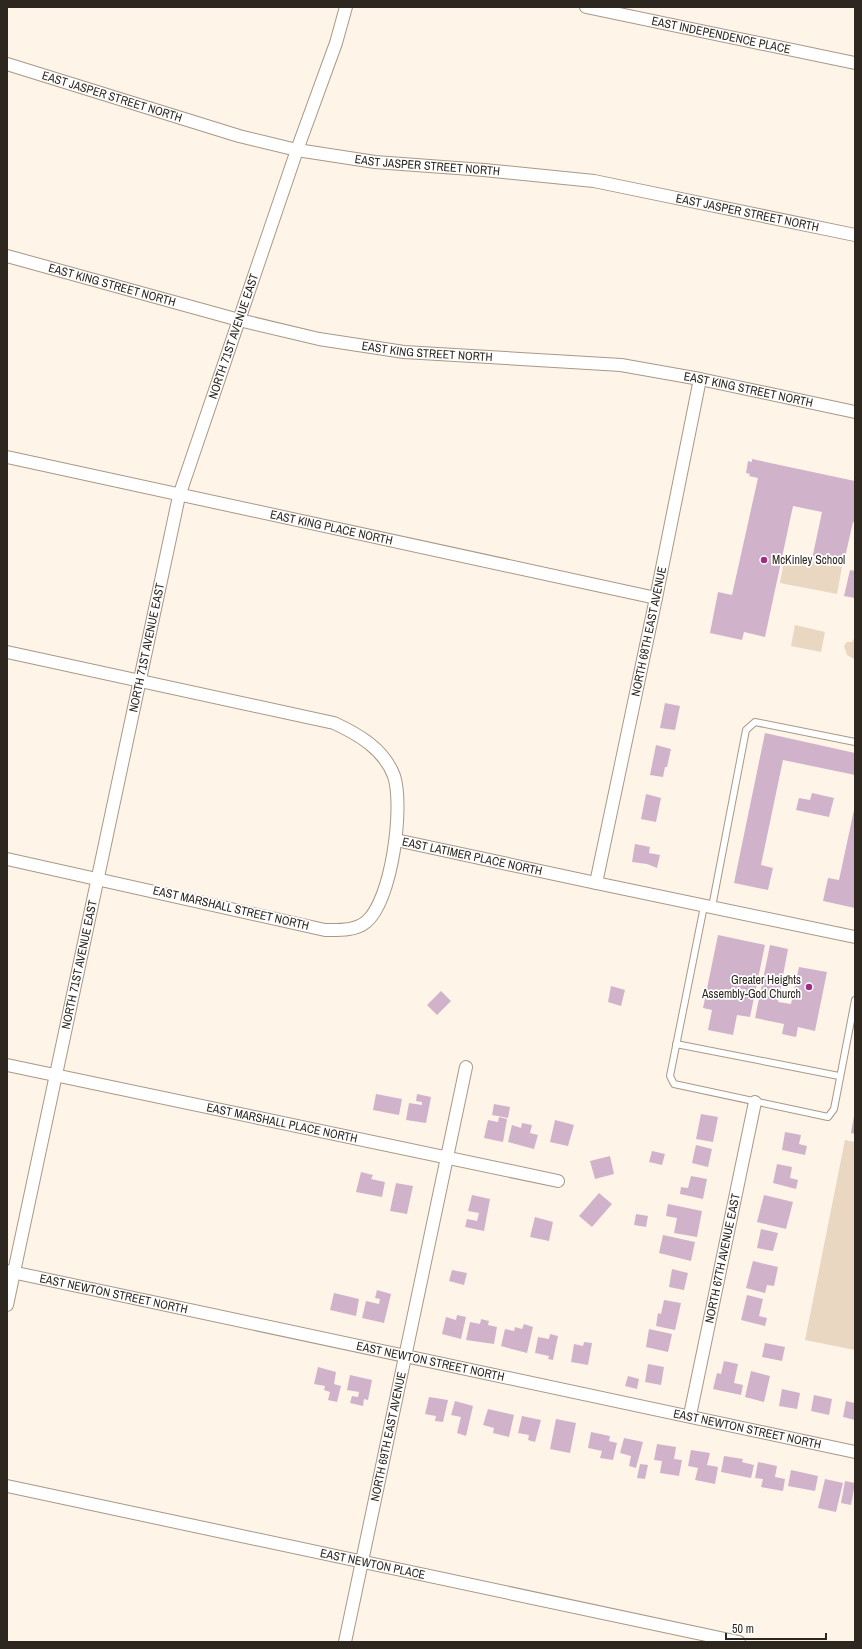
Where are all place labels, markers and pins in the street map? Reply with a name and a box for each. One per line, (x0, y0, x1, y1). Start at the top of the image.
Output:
place label: McKinley School (772, 552, 845, 568)
marker: McKinley School (759, 555, 769, 565)
place label: Greater Heights Assembly-God Church (701, 972, 801, 1002)
marker: Greater Heights Assembly-God Church (804, 982, 814, 992)

